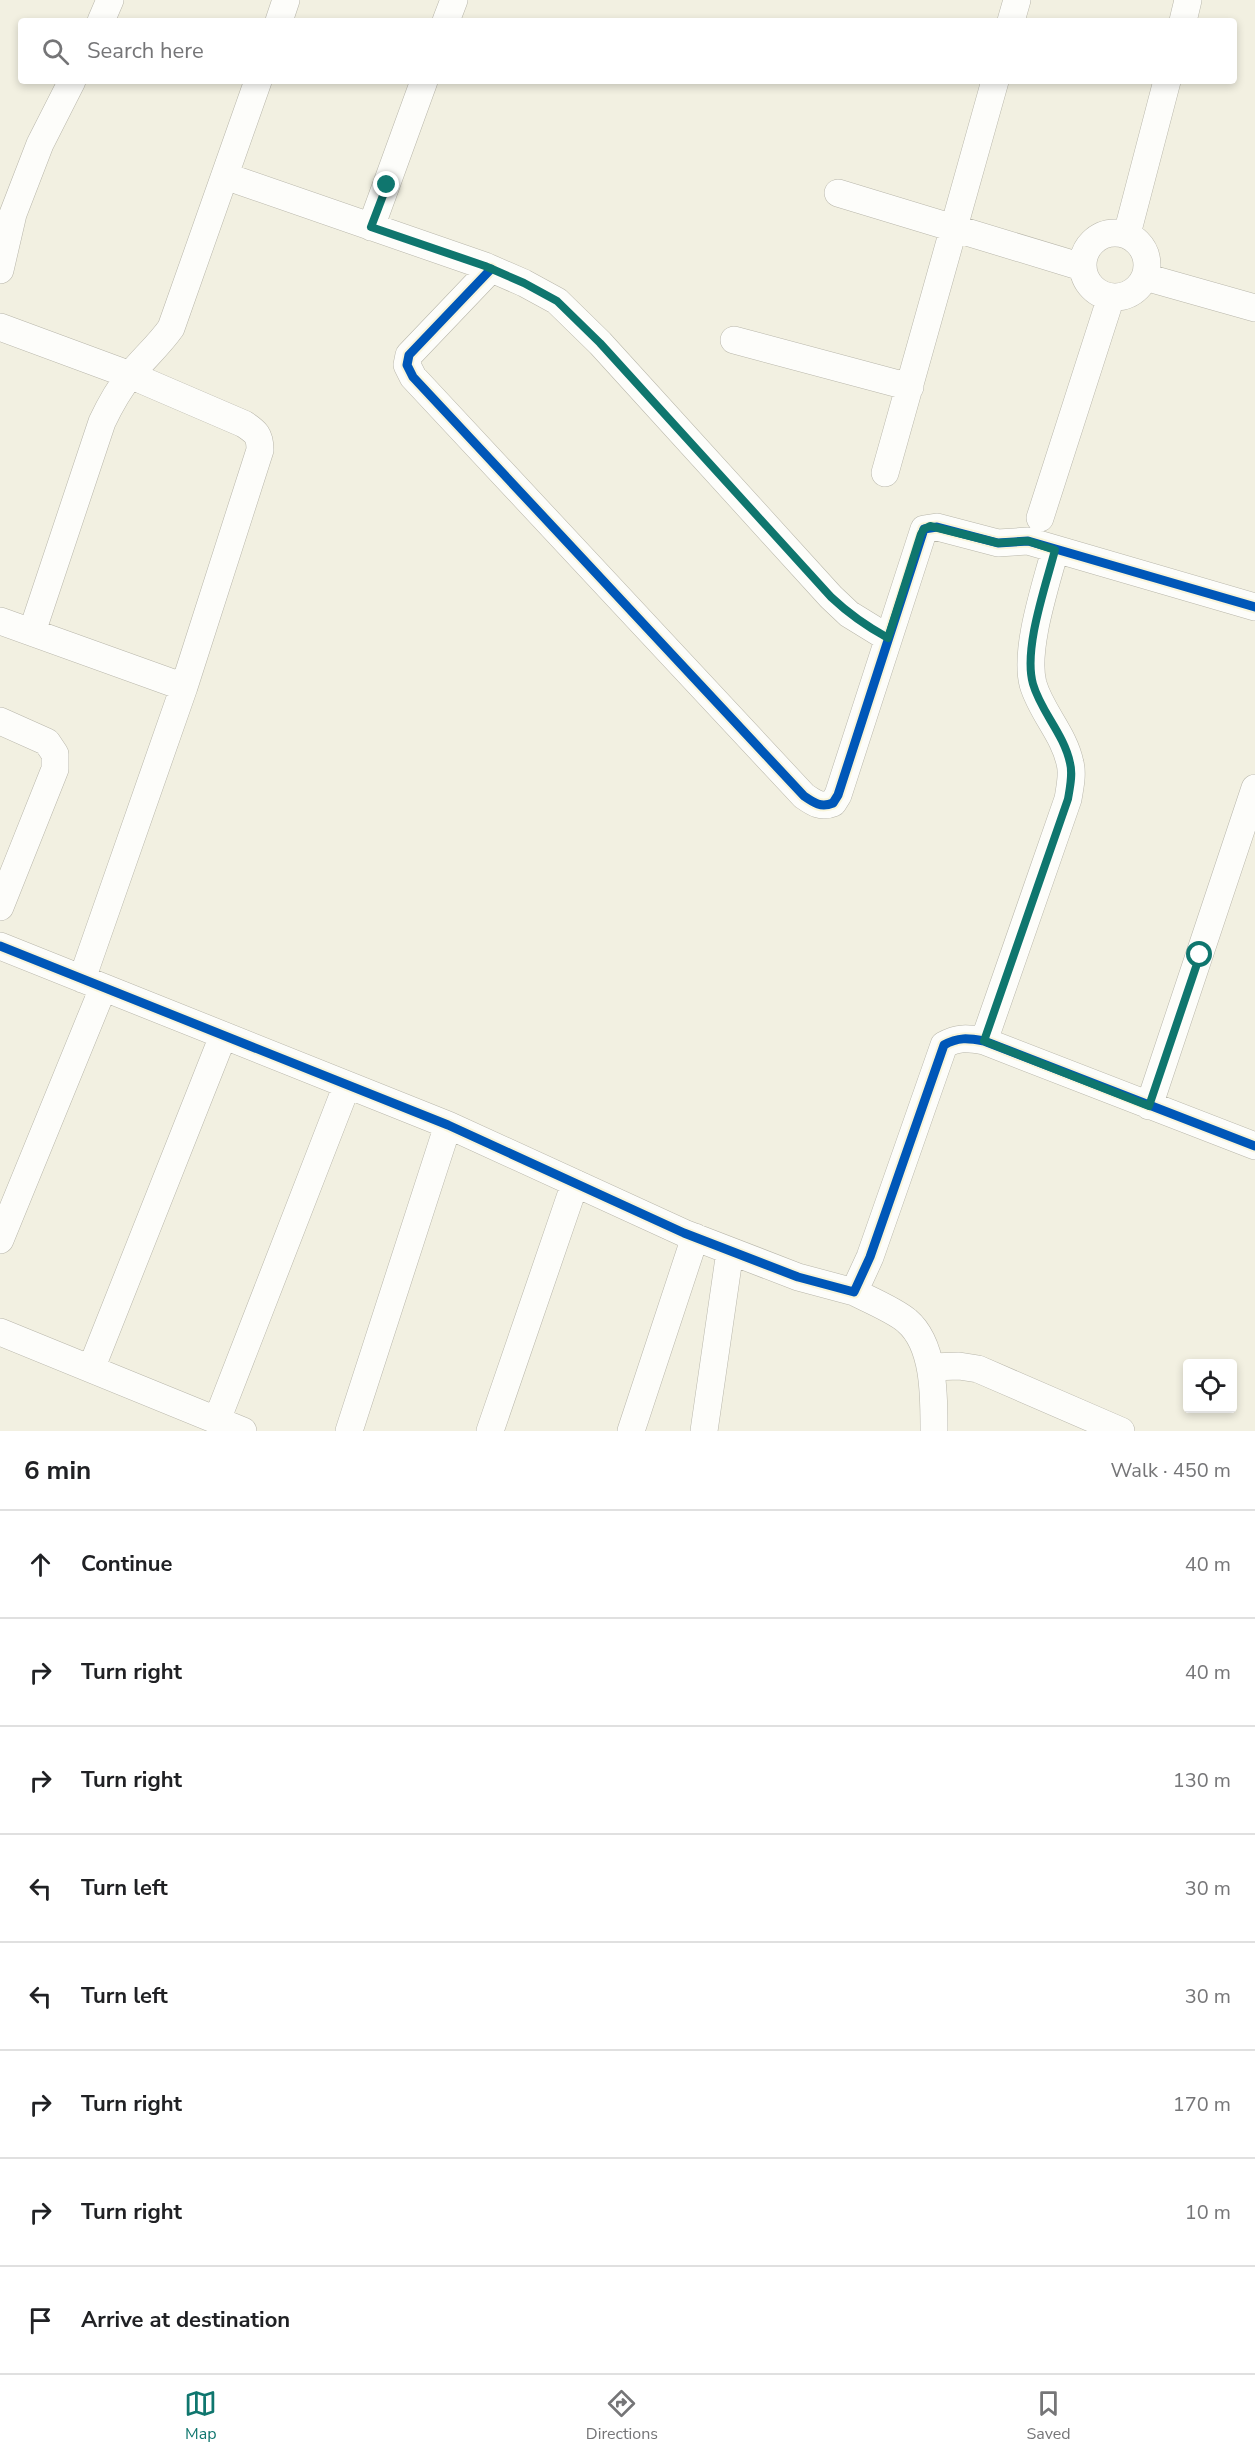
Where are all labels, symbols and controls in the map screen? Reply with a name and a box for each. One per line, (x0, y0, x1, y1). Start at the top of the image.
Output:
search box (18, 18, 1237, 84)
icon: search (39, 35, 72, 68)
text: Search here (87, 36, 204, 66)
route end (373, 171, 399, 197)
route start (1186, 941, 1212, 967)
map controls (1183, 1359, 1237, 1413)
button: locate (1183, 1359, 1237, 1413)
text: 6 min (24, 1453, 91, 1488)
text: Walk · 450 m (1111, 1457, 1231, 1484)
icon: ahead (24, 1548, 57, 1581)
text: Continue (81, 1549, 172, 1579)
text: 40 m (1185, 1551, 1231, 1578)
icon: right (24, 1656, 57, 1689)
text: Turn right (81, 1657, 182, 1687)
text: 40 m (1185, 1659, 1231, 1686)
icon: right (24, 1764, 57, 1797)
text: Turn right (81, 1765, 182, 1795)
text: 130 m (1173, 1767, 1231, 1794)
icon: left (24, 1872, 57, 1905)
text: Turn left (81, 1873, 168, 1903)
text: 30 m (1185, 1875, 1231, 1902)
icon: left (24, 1980, 57, 2013)
text: Turn left (81, 1981, 168, 2011)
text: 30 m (1185, 1983, 1231, 2010)
icon: right (24, 2088, 57, 2121)
text: Turn right (81, 2089, 182, 2119)
text: 170 m (1173, 2091, 1231, 2118)
icon: right (24, 2196, 57, 2229)
text: Turn right (81, 2197, 182, 2227)
text: 10 m (1185, 2199, 1231, 2226)
icon: arrive (24, 2304, 57, 2337)
text: Arrive at destination (81, 2305, 290, 2335)
tab: Map (184, 2387, 217, 2445)
tab: Directions (586, 2387, 658, 2445)
tab: Saved (1027, 2387, 1071, 2445)

